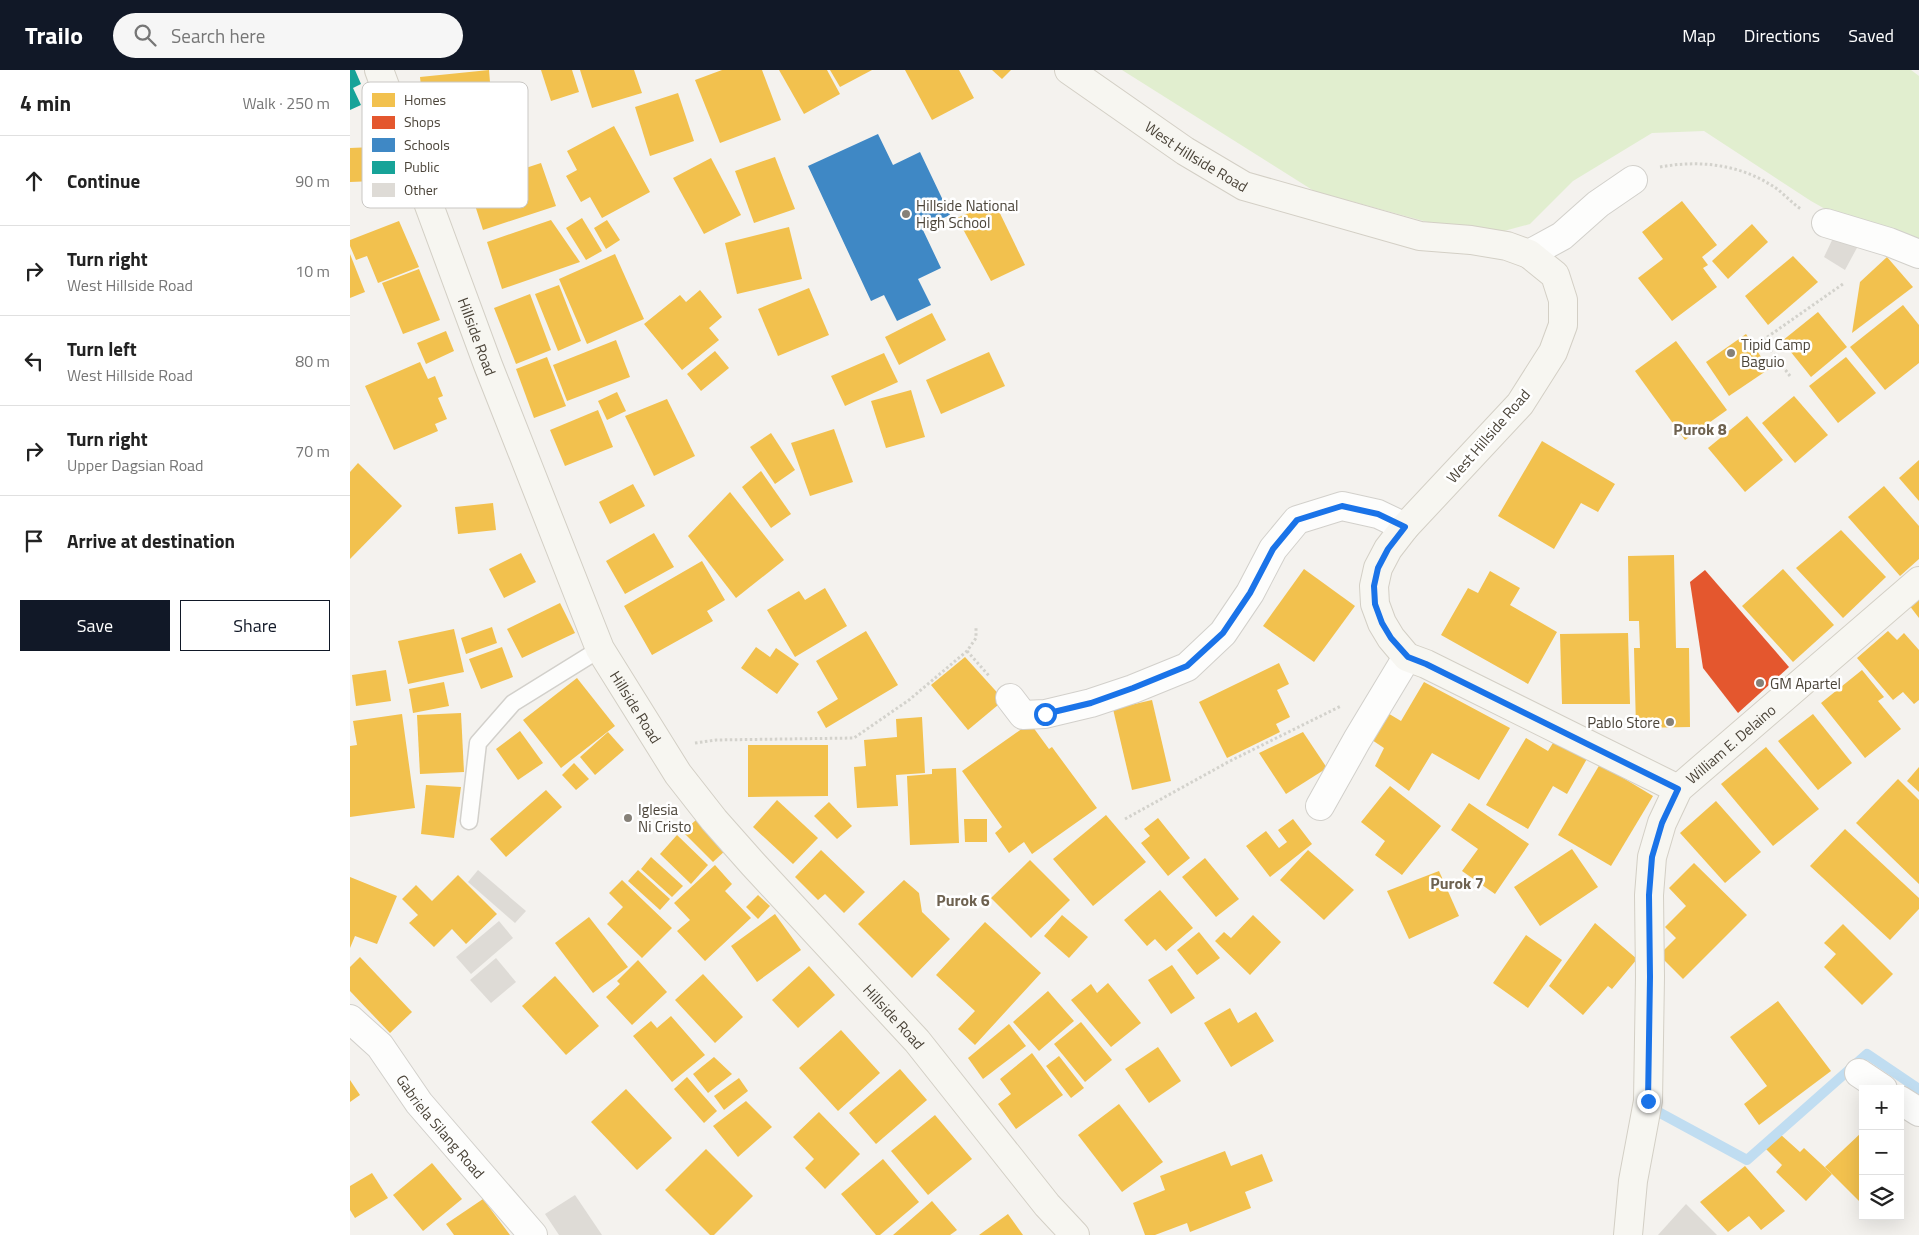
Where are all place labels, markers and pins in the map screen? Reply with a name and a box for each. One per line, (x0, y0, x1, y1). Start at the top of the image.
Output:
place label: Hillside National High School (916, 194, 1019, 234)
marker: Hillside National High School (900, 208, 912, 220)
place label: Tipid Camp Baguio (1741, 333, 1811, 373)
marker: Tipid Camp Baguio (1725, 347, 1737, 359)
place label: GM Apartel (1770, 672, 1841, 695)
marker: GM Apartel (1754, 677, 1766, 689)
place label: Pablo Store (1587, 711, 1660, 734)
marker: Pablo Store (1664, 716, 1676, 728)
place label: Iglesia Ni Cristo (638, 798, 692, 838)
marker: Iglesia Ni Cristo (622, 812, 634, 824)

